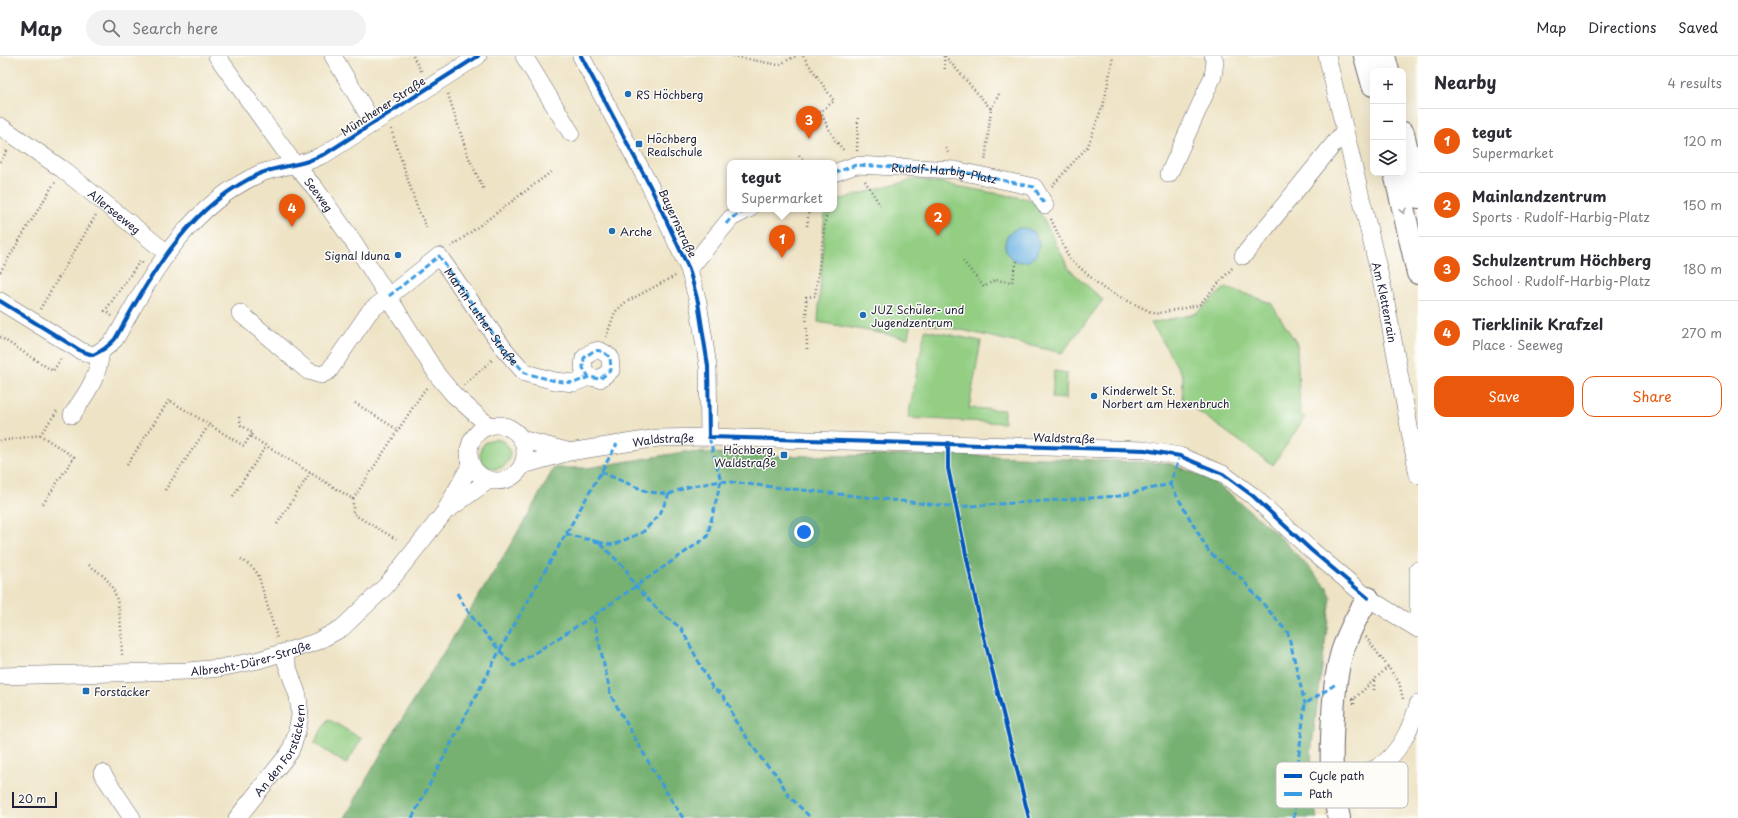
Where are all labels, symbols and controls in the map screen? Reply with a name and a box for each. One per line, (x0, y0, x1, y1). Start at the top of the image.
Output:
search box (86, 10, 366, 46)
text: Map (20, 14, 62, 42)
text: Search here (132, 16, 218, 39)
icon: search (100, 17, 122, 39)
text: Map (1536, 17, 1566, 38)
text: Directions (1588, 17, 1656, 38)
text: Saved (1678, 17, 1718, 38)
map controls (1370, 68, 1406, 176)
button: + (1370, 68, 1406, 104)
text: Nearby (1434, 69, 1496, 95)
street label: Münchener Straße (337, 72, 429, 140)
text: 4 results (1668, 73, 1722, 92)
place label: RS Höchberg (636, 86, 703, 103)
marker: RS Höchberg (623, 89, 633, 99)
button: − (1370, 104, 1406, 140)
pin: 3 (796, 106, 822, 139)
text: tegut (1472, 120, 1512, 143)
place label: Höchberg Realschule (647, 130, 702, 160)
text: 1 (1444, 131, 1450, 150)
text: 120 m (1683, 131, 1722, 150)
marker: Höchberg Realschule (634, 139, 644, 149)
button: layers (1370, 140, 1406, 176)
text: Supermarket (1472, 143, 1554, 162)
street label: Rudolf-Harbig-Platz (891, 158, 998, 187)
popup (727, 160, 837, 212)
text: tegut (741, 165, 782, 188)
street label: Seeweg (301, 173, 338, 215)
text: Mainlandzentrum (1472, 184, 1607, 207)
street label: Allerseeweg (85, 185, 145, 237)
street label: Bayernstraße (655, 186, 701, 260)
text: Supermarket (741, 188, 823, 207)
pin: 4 (279, 194, 305, 227)
text: 2 (1442, 195, 1452, 214)
text: 150 m (1683, 195, 1722, 214)
pin: 2 (925, 203, 951, 236)
text: Sports · Rudolf-Harbig-Platz (1472, 207, 1650, 226)
one-way arrow (1399, 208, 1407, 214)
place label: Arche (620, 223, 652, 240)
pin: 1 (769, 225, 795, 258)
marker: Arche (607, 226, 617, 236)
place label: Signal Iduna (325, 247, 390, 264)
text: Schulzentrum Höchberg (1472, 248, 1651, 271)
marker: Signal Iduna (393, 250, 403, 260)
text: 3 (1443, 259, 1451, 278)
text: 180 m (1683, 259, 1722, 278)
street label: Am Klettenrain (1368, 260, 1402, 344)
street label: Martin-Luther-Straße (441, 264, 523, 369)
text: School · Rudolf-Harbig-Platz (1472, 271, 1650, 290)
place label: JUZ Schüler- und Jugendzentrum (871, 301, 964, 331)
marker: JUZ Schüler- und Jugendzentrum (858, 310, 868, 320)
text: Tierklinik Krafzel (1472, 312, 1603, 335)
text: 4 (1443, 323, 1451, 342)
text: 270 m (1681, 323, 1722, 342)
text: Place · Seeweg (1472, 335, 1563, 354)
button: Save (1434, 376, 1574, 417)
button: Share (1582, 376, 1722, 417)
place label: Kinderwelt St. Norbert am Hexenbruch (1102, 382, 1229, 412)
marker: Kinderwelt St. Norbert am Hexenbruch (1089, 391, 1099, 401)
street label: Waldstraße (1033, 428, 1095, 448)
street label: Waldstraße (631, 429, 694, 450)
place label: Höchberg, Waldstraße (714, 441, 776, 471)
marker: Höchberg, Waldstraße (779, 450, 789, 460)
your location (794, 522, 814, 542)
street label: Albrecht-Dürer-Straße (190, 636, 313, 679)
place label: Forstäcker (94, 683, 151, 700)
marker: Forstäcker (81, 686, 91, 696)
street label: An den Forstäckern (249, 703, 308, 800)
legend (1276, 762, 1408, 808)
text: Cycle path (1309, 767, 1364, 784)
text: Path (1309, 785, 1333, 802)
scale bar (12, 790, 57, 809)
text: 20 m (18, 790, 46, 807)

